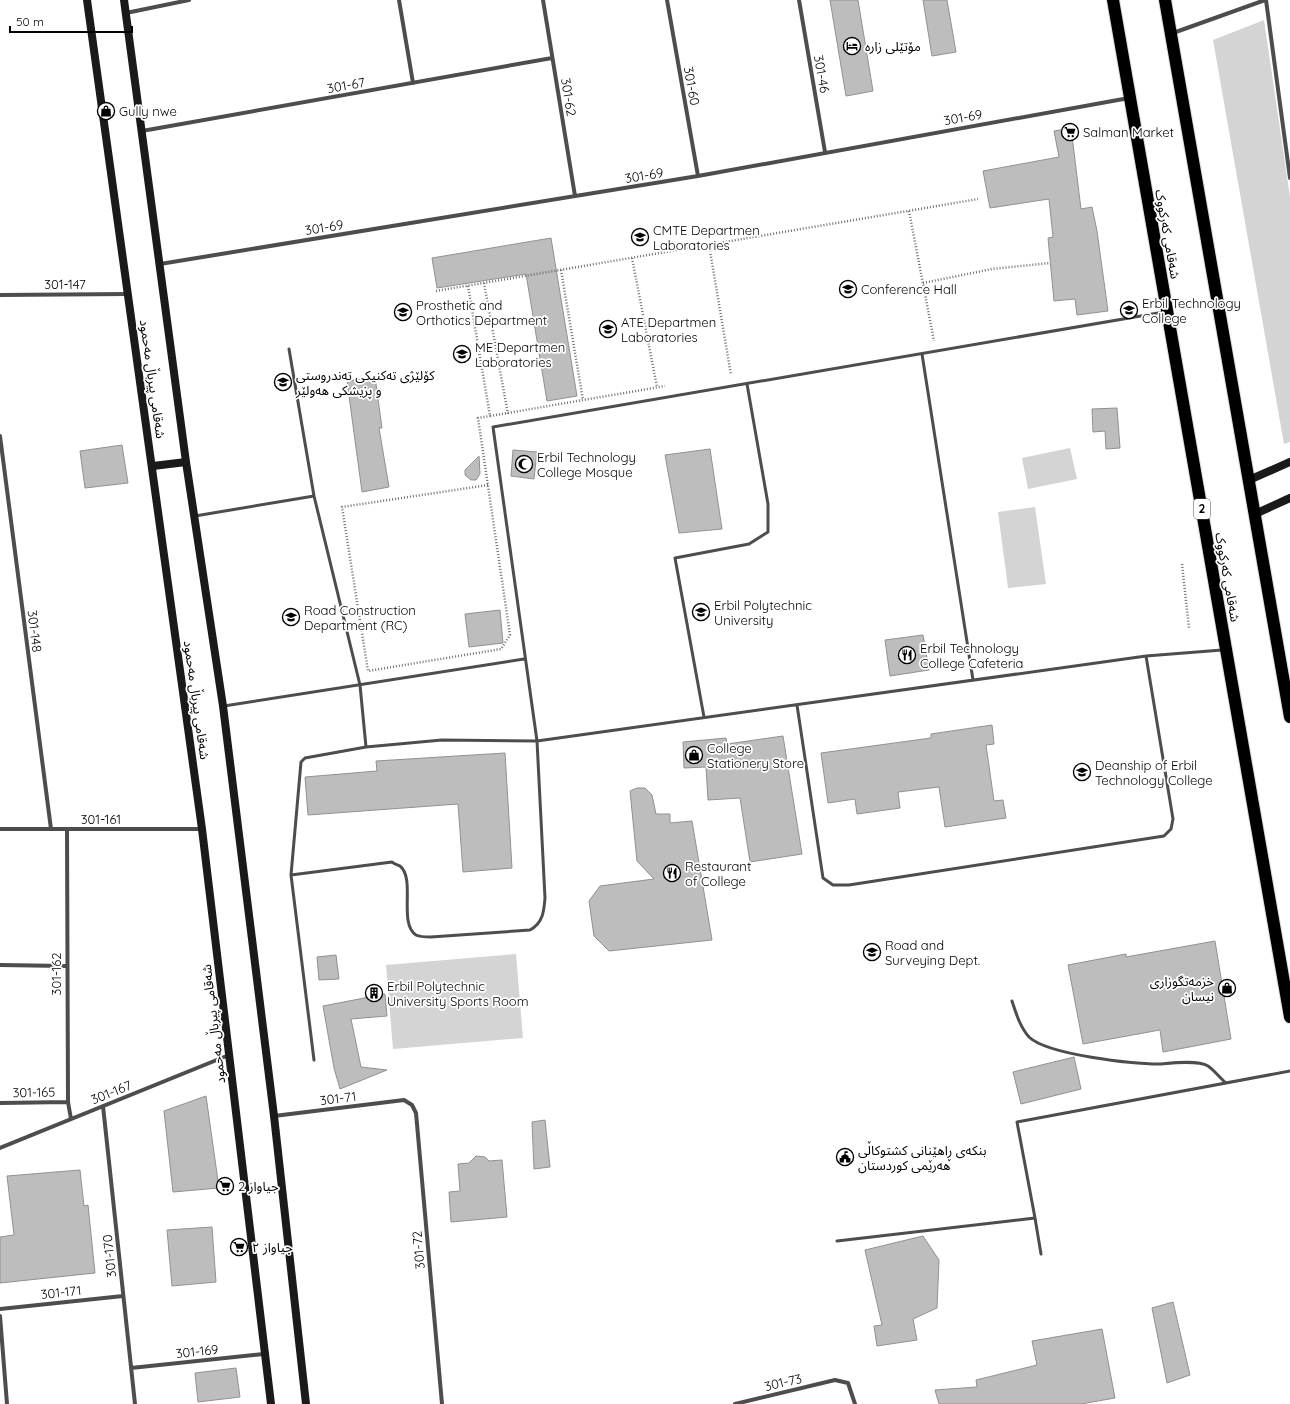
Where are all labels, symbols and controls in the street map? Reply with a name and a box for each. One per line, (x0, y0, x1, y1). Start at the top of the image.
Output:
scale bar (10, 8, 132, 34)
text: 50 m (16, 14, 44, 29)
hotel icon: مۆتێلی زارە (842, 36, 862, 56)
place label: مۆتێلی زارە (865, 38, 921, 55)
street label: 301-46 (811, 54, 833, 94)
street label: 301-60 (681, 65, 703, 107)
street label: 301-67 (326, 74, 366, 96)
street label: 301-62 (558, 77, 580, 117)
shop icon: Gully nwe (96, 101, 116, 121)
place label: Gully nwe (119, 103, 177, 119)
street label: 301-69 (943, 106, 983, 128)
supermarket icon: Salman Market (1060, 122, 1080, 142)
place label: Salman Market (1083, 124, 1174, 140)
street label: 301-69 (624, 164, 664, 186)
street label: شەقامی کەرکووک (1151, 188, 1184, 280)
street label: 301-69 (304, 216, 344, 238)
place label: CMTE Departmen Laboratories (653, 222, 760, 253)
school or university icon: CMTE Departmen Laboratories (630, 227, 650, 247)
street label: 301-147 (44, 276, 86, 292)
school or university icon: Conference Hall (838, 279, 858, 299)
place label: Conference Hall (861, 281, 957, 297)
place label: Erbil Technology College (1142, 295, 1241, 326)
place label: Prosthetic and Orthotics Department (416, 297, 547, 328)
school or university icon: Erbil Technology College (1119, 300, 1139, 320)
school or university icon: Prosthetic and Orthotics Department (393, 302, 413, 322)
place label: ATE Departmen Laboratories (621, 314, 716, 345)
street label: شەقامی پیرباڵ مەحمود (135, 318, 170, 440)
school or university icon: ATE Departmen Laboratories (598, 319, 618, 339)
place label: ME Departmen Laboratories (475, 339, 565, 370)
school or university icon: ME Departmen Laboratories (452, 344, 472, 364)
place label: کۆلێژی تەکنیکی تەندروستی و پزیشکی هەولێر (295, 367, 435, 400)
school or university icon: کۆلێژی تەکنیکی تەندروستی و پزیشکی هەولێر (273, 372, 293, 392)
place label: Erbil Technology College Mosque (537, 449, 636, 480)
mosque icon: Erbil Technology College Mosque (514, 454, 534, 474)
road number: 2 (1194, 499, 1210, 519)
street label: شەقامی کەرکووک (1211, 531, 1244, 623)
place label: Erbil Polytechnic University (714, 597, 812, 628)
place label: Road Construction Department (RC) (304, 602, 416, 633)
school or university icon: Erbil Polytechnic University (691, 602, 711, 622)
school or university icon: Road Construction Department (RC) (281, 607, 301, 627)
street label: 301-148 (24, 609, 46, 653)
street label: شەقامی پیرباڵ مەحمود (179, 639, 214, 761)
place label: Erbil Technology College Cafeteria (920, 640, 1023, 671)
restaurant icon: Erbil Technology College Cafeteria (897, 645, 917, 665)
place label: College Stationery Store (707, 740, 804, 771)
shop icon: College Stationery Store (684, 745, 704, 765)
place label: Deanship of Erbil Technology College (1095, 757, 1213, 788)
school or university icon: Deanship of Erbil Technology College (1072, 762, 1092, 782)
street label: 301-161 (81, 811, 121, 827)
place label: Restaurant of College (685, 858, 751, 889)
restaurant icon: Restaurant of College (662, 863, 682, 883)
place label: Road and Surveying Dept. (885, 937, 980, 968)
school or university icon: Road and Surveying Dept. (862, 942, 882, 962)
street label: 301-162 (48, 953, 64, 995)
street label: شەقامی پیرباڵ مەحمود (197, 963, 230, 1085)
place label: خزمەتگوزاری نیسان (1150, 973, 1214, 1005)
place label: Erbil Polytechnic University Sports Room (387, 978, 529, 1009)
shop icon: خزمەتگوزاری نیسان (1217, 978, 1237, 998)
building icon: Erbil Polytechnic University Sports Room (364, 983, 384, 1003)
street label: 301-167 (88, 1077, 134, 1107)
street label: 301-165 (13, 1084, 55, 1100)
street label: 301-71 (319, 1088, 357, 1108)
place label: بنکەی ڕاهێنانی کشتوکاڵی هەرێمی کوردستان (858, 1141, 987, 1174)
public building icon: بنکەی ڕاهێنانی کشتوکاڵی هەرێمی کوردستان (835, 1147, 855, 1167)
supermarket icon: جیاواز 2 (215, 1176, 235, 1196)
place label: جیاواز 2 (238, 1178, 279, 1194)
street label: 301-72 (408, 1230, 428, 1270)
street label: 301-170 (99, 1234, 119, 1278)
supermarket icon: جیاواز ٢ (229, 1237, 249, 1257)
place label: جیاواز ٢ (252, 1239, 293, 1255)
street label: 301-171 (40, 1282, 82, 1302)
street label: 301-169 (175, 1341, 219, 1361)
street label: 301-73 (763, 1370, 803, 1394)

